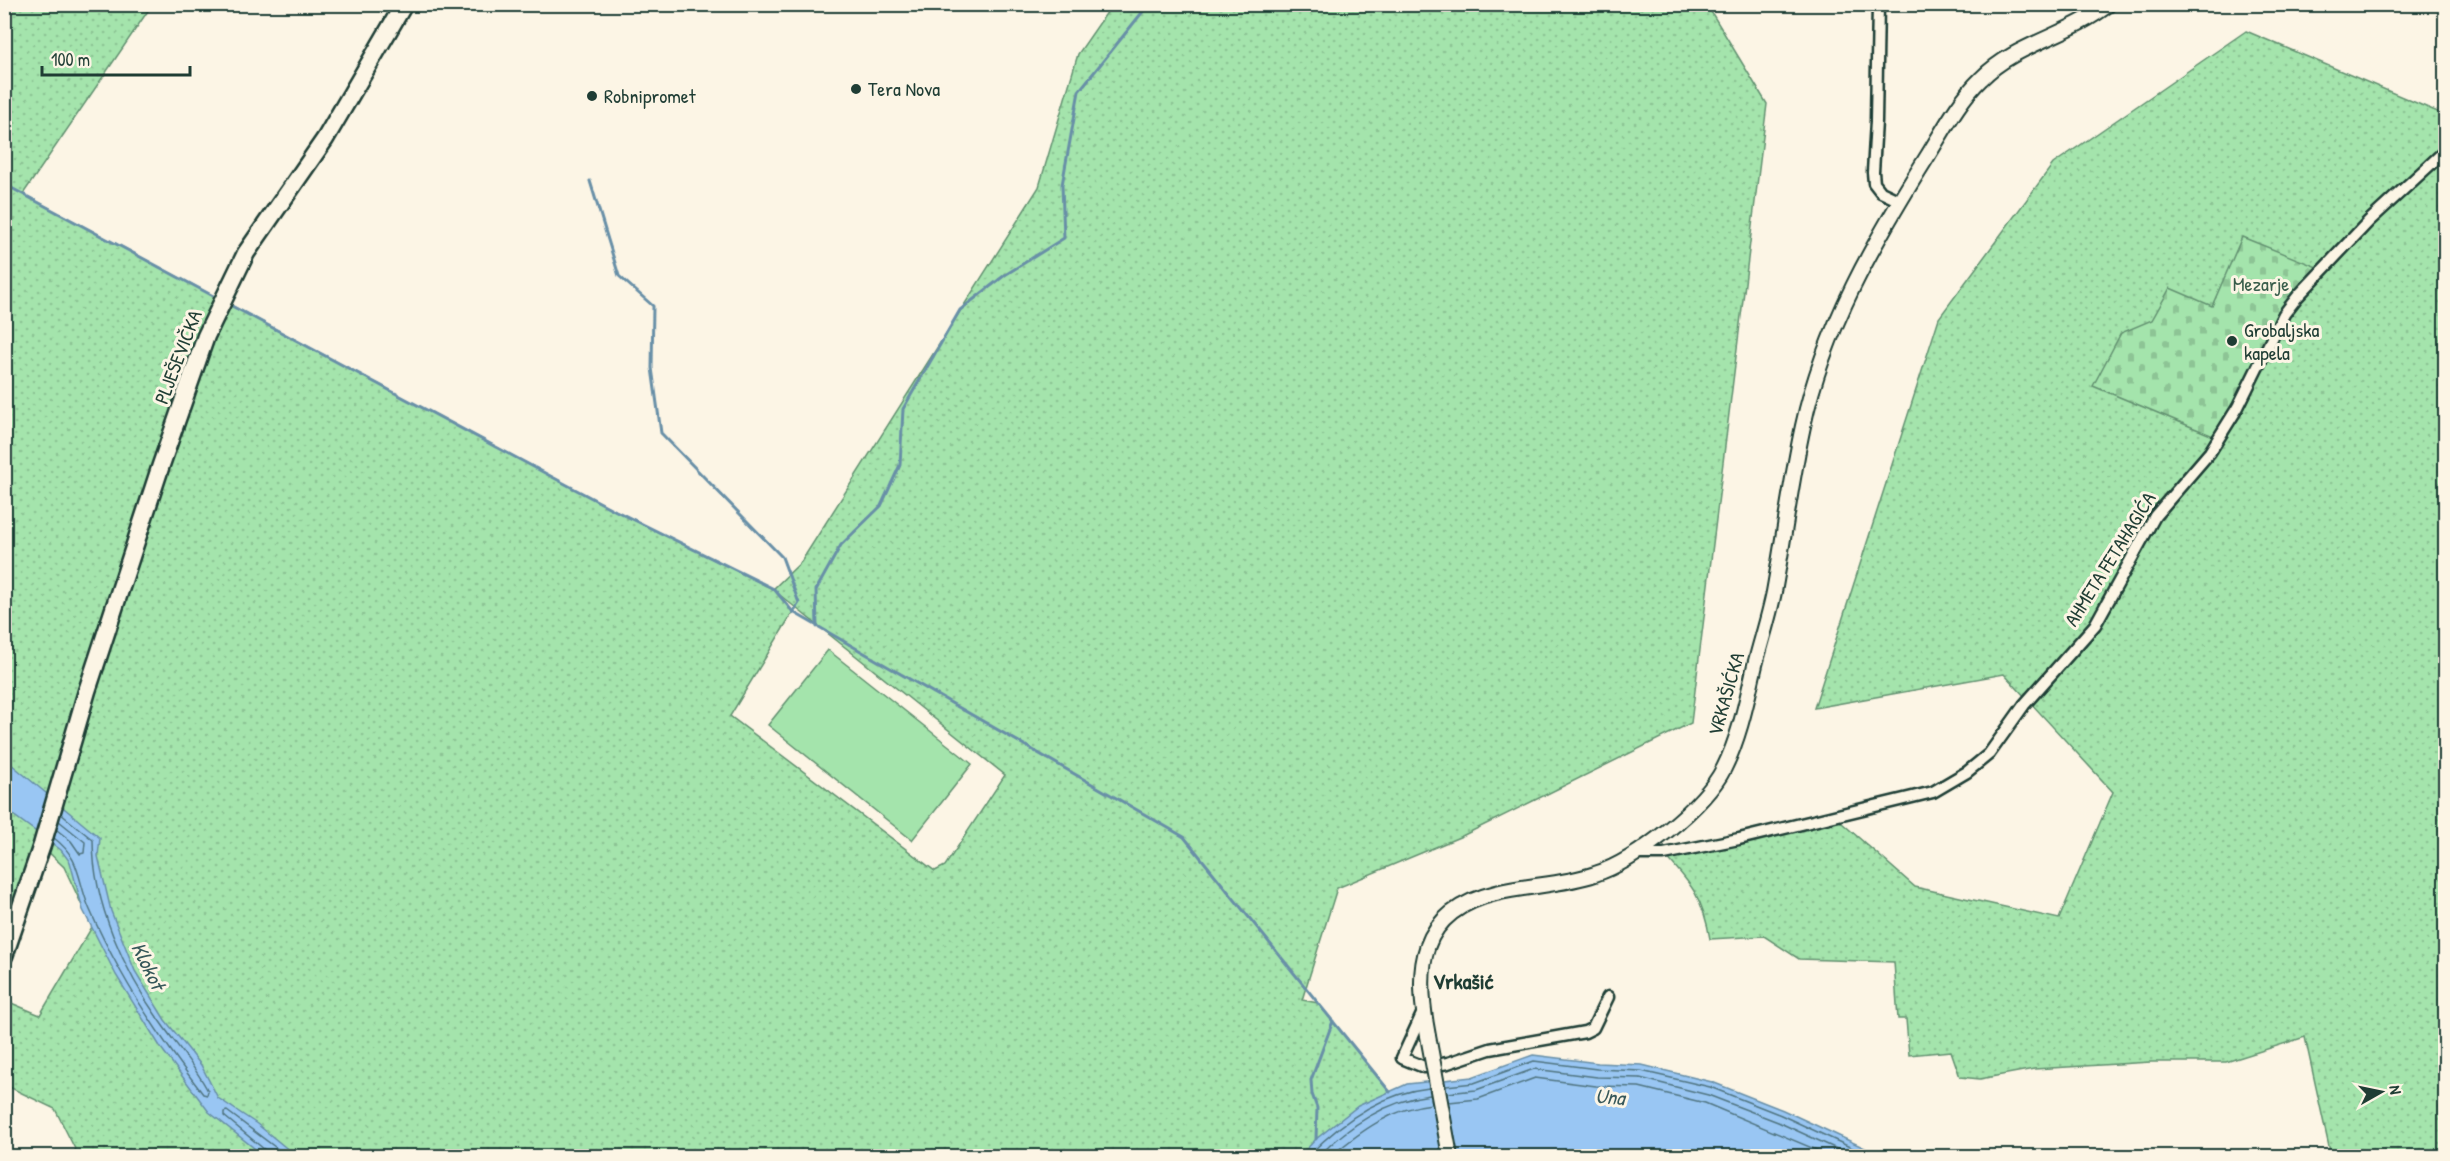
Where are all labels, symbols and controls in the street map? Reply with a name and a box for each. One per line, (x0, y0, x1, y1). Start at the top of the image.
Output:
scale bar (42, 39, 190, 77)
text: 100 m (51, 47, 90, 72)
place label: Tera Nova (868, 75, 940, 102)
place label: Robnipromet (604, 82, 697, 109)
marker: Tera Nova (849, 82, 863, 96)
marker: Robnipromet (585, 89, 599, 103)
park label: Mezarje (2233, 270, 2289, 297)
street label: PLJEŠEVIČKA (147, 306, 208, 408)
place label: Grobaljska kapela (2244, 316, 2319, 366)
marker: Grobaljska kapela (2225, 334, 2239, 348)
street label: AHMETA FETAHAGIĆA (2058, 486, 2162, 631)
street label: VRKAŠIĆKA (1701, 649, 1750, 739)
water label: Klokot (125, 937, 174, 997)
district label: Vrkašić (1433, 966, 1494, 996)
north arrow (2351, 1062, 2411, 1122)
water label: Una (1594, 1081, 1629, 1112)
text: N (2384, 1084, 2407, 1096)

